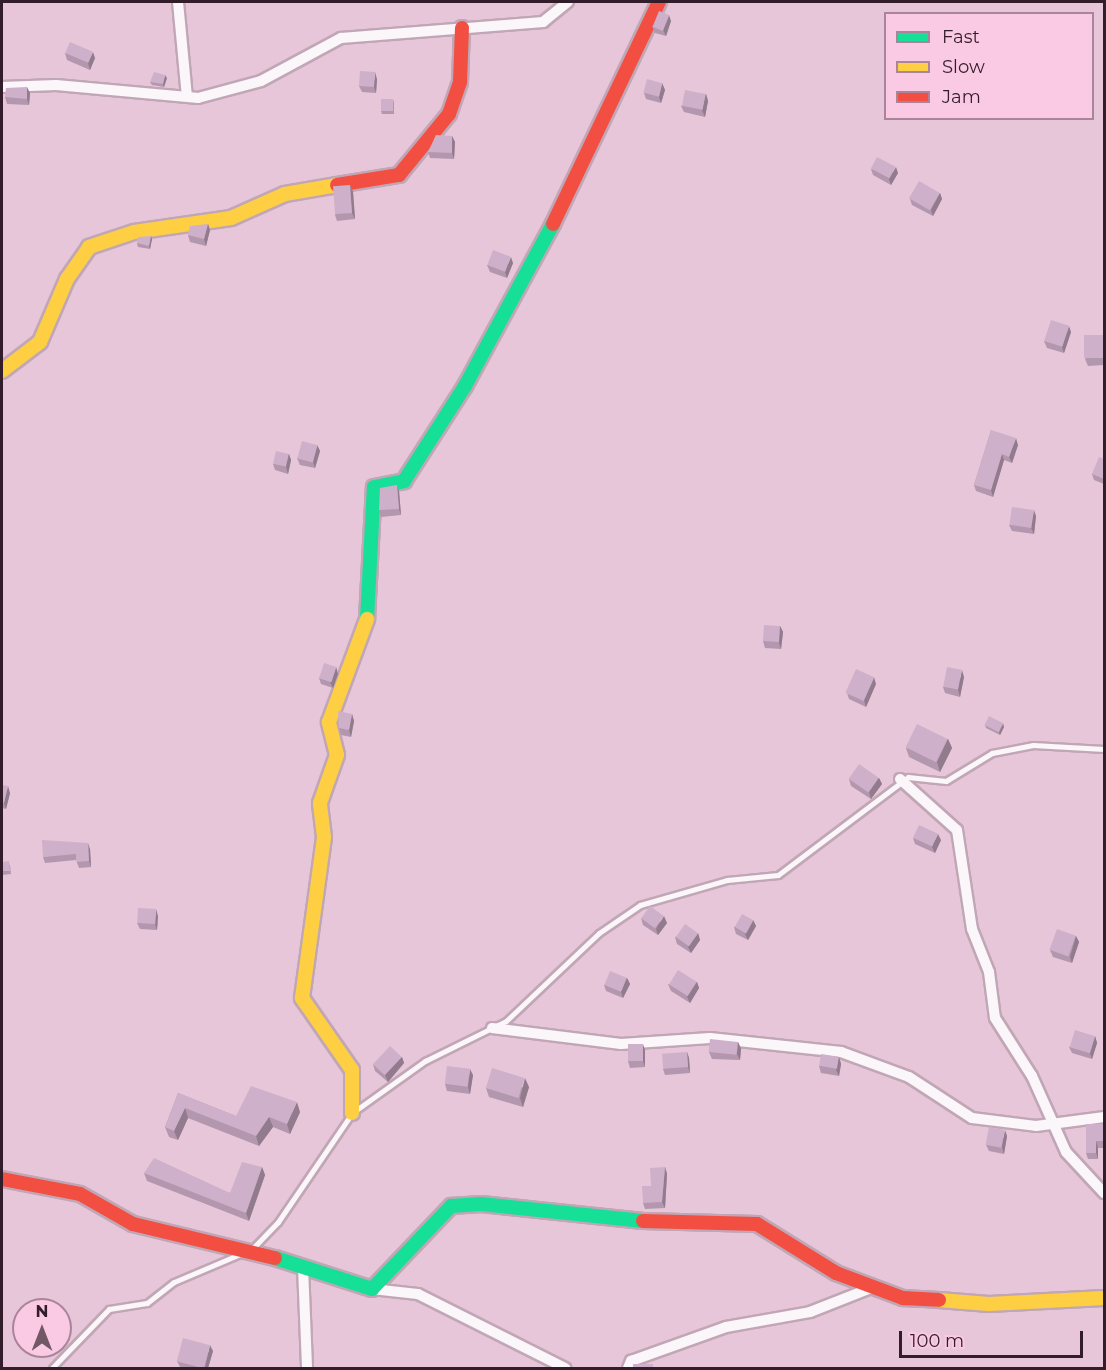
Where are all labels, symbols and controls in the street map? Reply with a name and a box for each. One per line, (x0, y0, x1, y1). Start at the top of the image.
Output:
legend (884, 12, 1094, 120)
text: Fast (942, 26, 980, 48)
text: Slow (942, 56, 985, 78)
text: Jam (942, 86, 981, 108)
north arrow (12, 1298, 72, 1358)
text: N (36, 1302, 48, 1321)
scale bar (902, 1319, 1086, 1357)
text: 100 m (910, 1330, 964, 1352)

